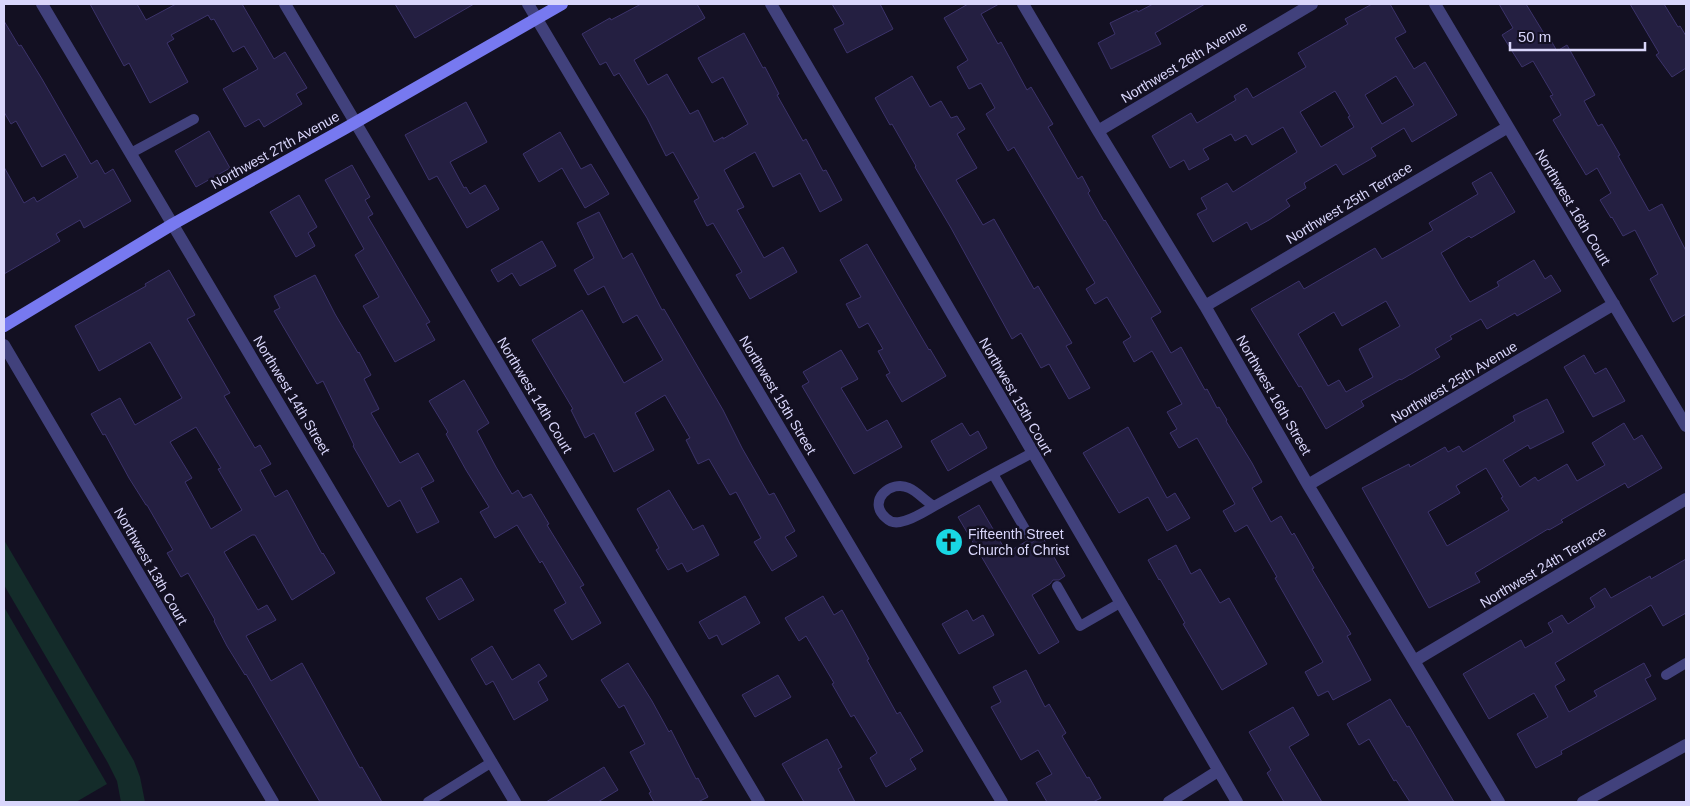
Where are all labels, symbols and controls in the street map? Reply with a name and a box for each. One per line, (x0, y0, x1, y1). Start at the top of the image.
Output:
street label: Northwest 26th Avenue (1118, 18, 1250, 106)
scale bar (1510, 20, 1645, 52)
text: 50 m (1518, 28, 1551, 45)
street label: Northwest 27th Avenue (208, 108, 342, 192)
street label: Northwest 16th Court (1532, 146, 1614, 268)
street label: Northwest 25th Terrace (1283, 159, 1415, 247)
street label: Northwest 16th Street (1233, 332, 1315, 458)
street label: Northwest 14th Street (250, 333, 334, 457)
street label: Northwest 15th Street (736, 333, 820, 457)
street label: Northwest 14th Court (494, 334, 576, 456)
street label: Northwest 15th Court (976, 335, 1056, 457)
street label: Northwest 25th Avenue (1388, 338, 1520, 426)
street label: Northwest 13th Court (111, 505, 191, 627)
street label: Northwest 24th Terrace (1477, 523, 1609, 611)
place label: Fifteenth Street Church of Christ (968, 526, 1069, 558)
church icon: Fifteenth Street Church of Christ (934, 527, 964, 557)

